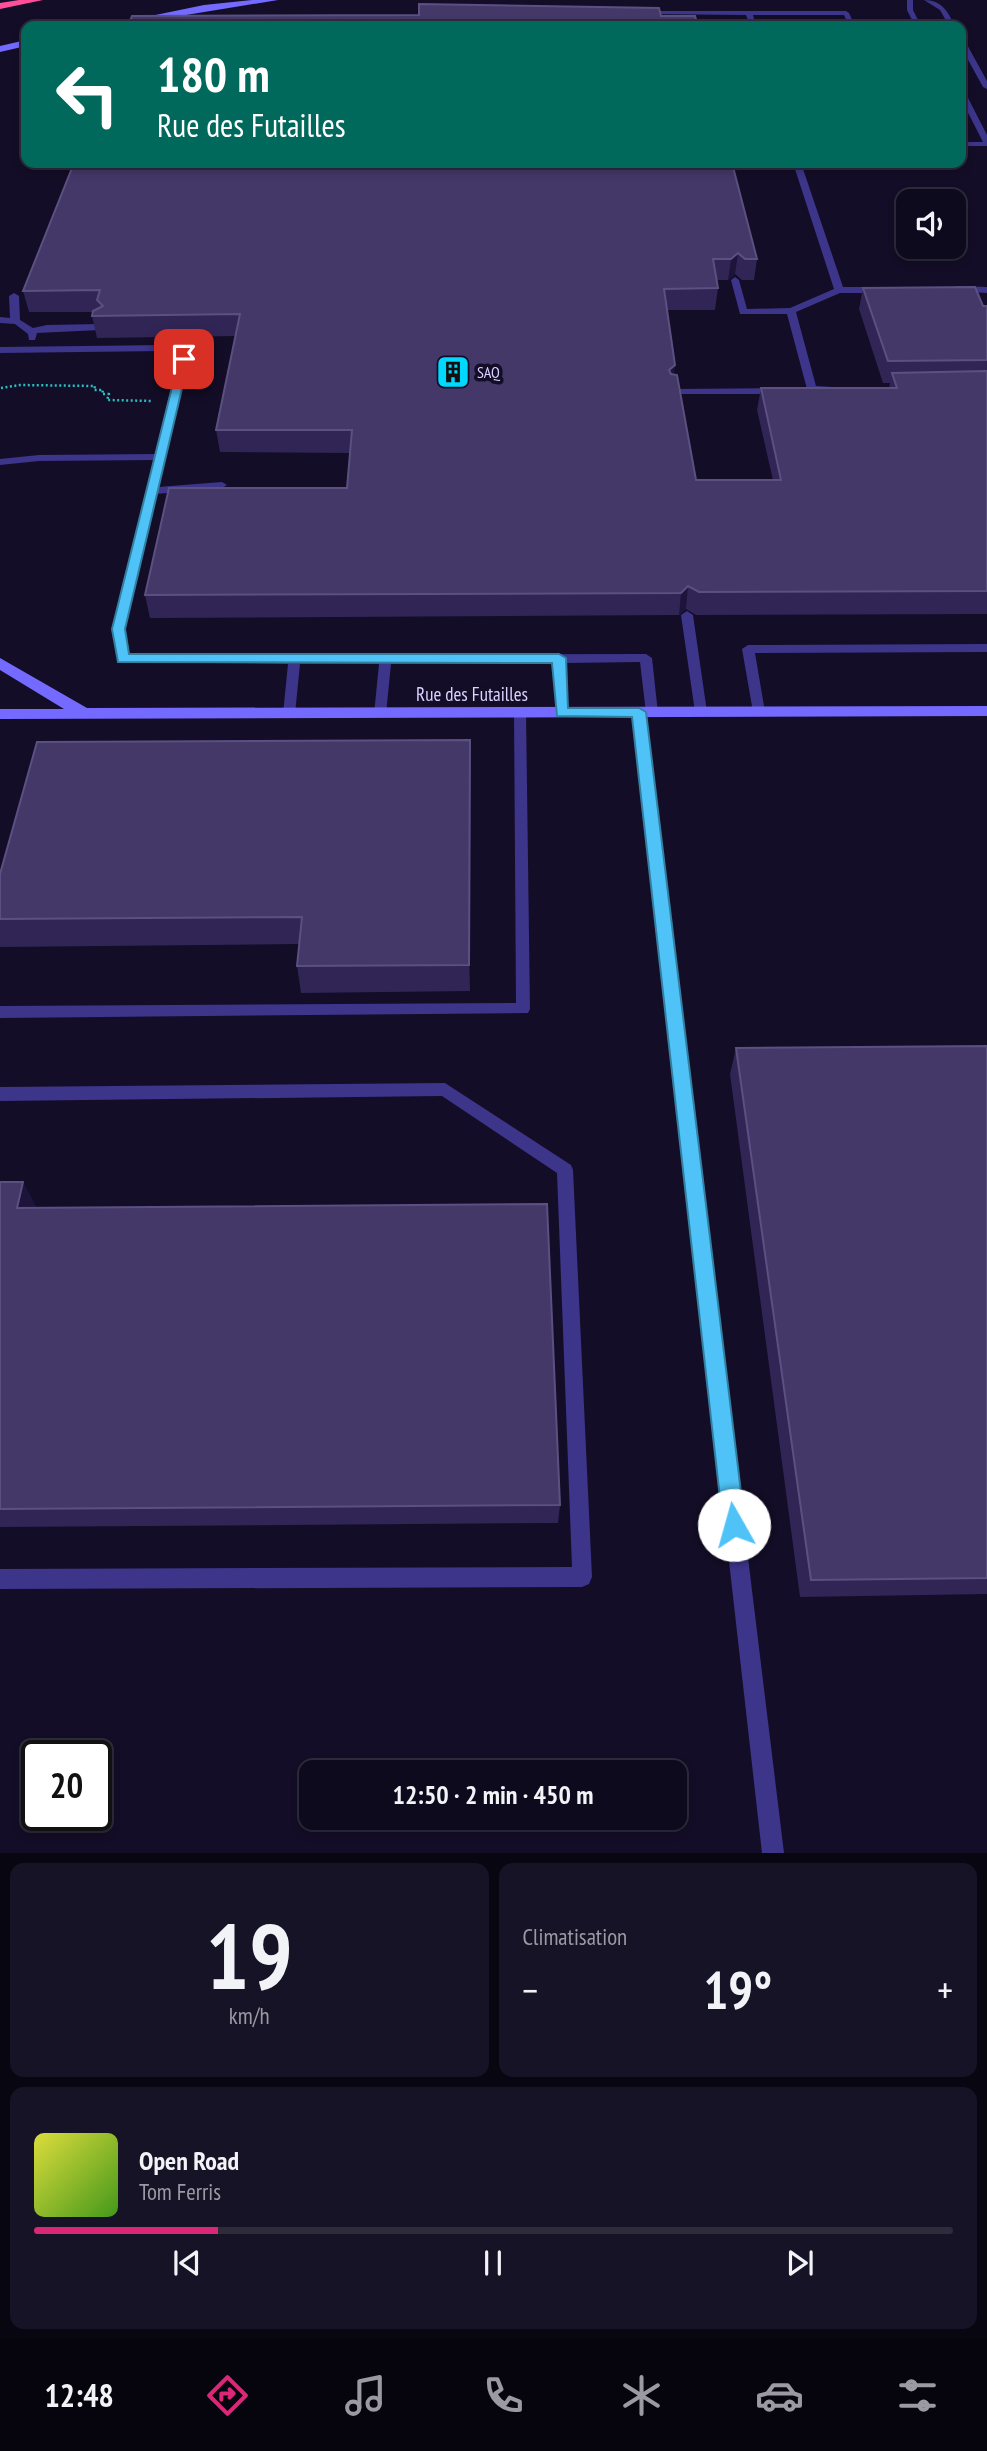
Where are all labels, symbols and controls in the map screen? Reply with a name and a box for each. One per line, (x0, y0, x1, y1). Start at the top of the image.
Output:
text: 180 m (157, 42, 270, 106)
icon: left (42, 49, 133, 140)
text: Rue des Futailles (157, 104, 346, 146)
map controls (896, 189, 966, 259)
button: sound (896, 189, 966, 259)
pin (154, 329, 214, 389)
icon: arrive (165, 340, 203, 378)
building icon: SAQ (434, 353, 472, 391)
place label: SAQ (477, 362, 501, 382)
street label: Rue des Futailles (416, 682, 528, 706)
position arrow (697, 1488, 771, 1562)
speed limit sign: 20 (21, 1740, 112, 1831)
text: 12:50 · 2 min · 450 m (393, 1778, 593, 1811)
text: 19 (206, 1896, 293, 2014)
text: Climatisation (523, 1922, 627, 1951)
text: 19° (703, 1956, 772, 2023)
text: − (523, 1965, 538, 2014)
text: + (937, 1965, 953, 2014)
text: km/h (229, 2001, 270, 2030)
text: Open Road (139, 2144, 239, 2177)
text: Tom Ferris (139, 2177, 221, 2206)
icon: previous (168, 2244, 206, 2282)
icon: pause (474, 2244, 512, 2282)
icon: next (781, 2244, 819, 2282)
icon: directions (203, 2371, 252, 2420)
icon: music (341, 2371, 390, 2420)
icon: phone (479, 2371, 528, 2420)
icon: climate (617, 2371, 666, 2420)
icon: car (755, 2371, 804, 2420)
icon: filters (893, 2371, 942, 2420)
text: 12:48 (45, 2374, 114, 2416)

